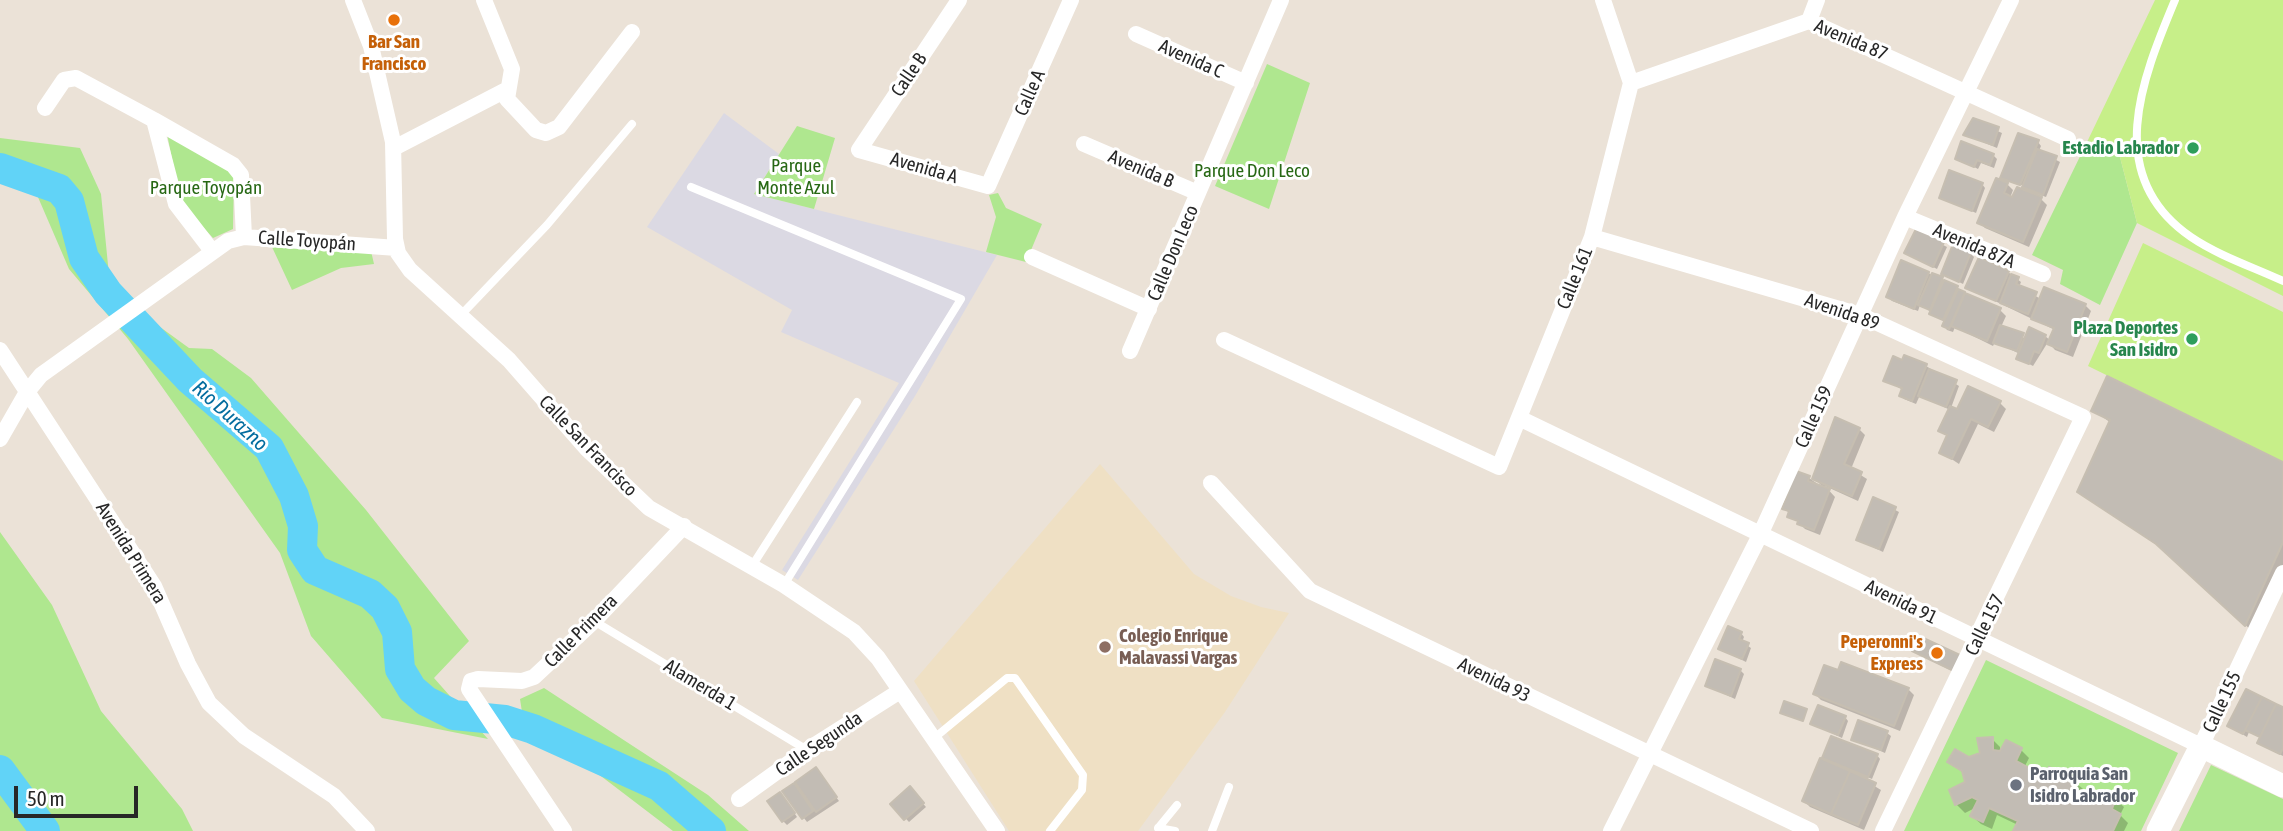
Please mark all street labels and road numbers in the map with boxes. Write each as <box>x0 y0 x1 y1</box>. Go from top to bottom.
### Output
street label: Avenida 87 <box>1811 14 1891 66</box>
street label: Avenida C <box>1155 35 1227 83</box>
street label: Calle B <box>886 49 932 101</box>
street label: Calle A <box>1010 67 1050 119</box>
street label: Avenida B <box>1105 145 1177 193</box>
street label: Avenida A <box>888 148 960 188</box>
street label: Calle Don Leco <box>1143 202 1203 304</box>
street label: Avenida 87A <box>1930 219 2018 273</box>
street label: Calle Toyopán <box>257 226 357 256</box>
street label: Calle 161 <box>1552 243 1598 313</box>
street label: Avenida 89 <box>1802 289 1882 335</box>
street label: Calle 159 <box>1790 383 1838 451</box>
street label: Calle San Francisco <box>534 391 642 501</box>
street label: Avenida Primera <box>91 498 171 608</box>
street label: Avenida 91 <box>1861 575 1941 629</box>
street label: Calle Primera <box>540 590 622 672</box>
street label: Calle 157 <box>1960 591 2010 659</box>
street label: Avenida 93 <box>1454 653 1534 707</box>
street label: Alamerda 1 <box>660 655 740 715</box>
street label: Calle 155 <box>2198 668 2246 736</box>
street label: Calle Segunda <box>771 707 867 781</box>

